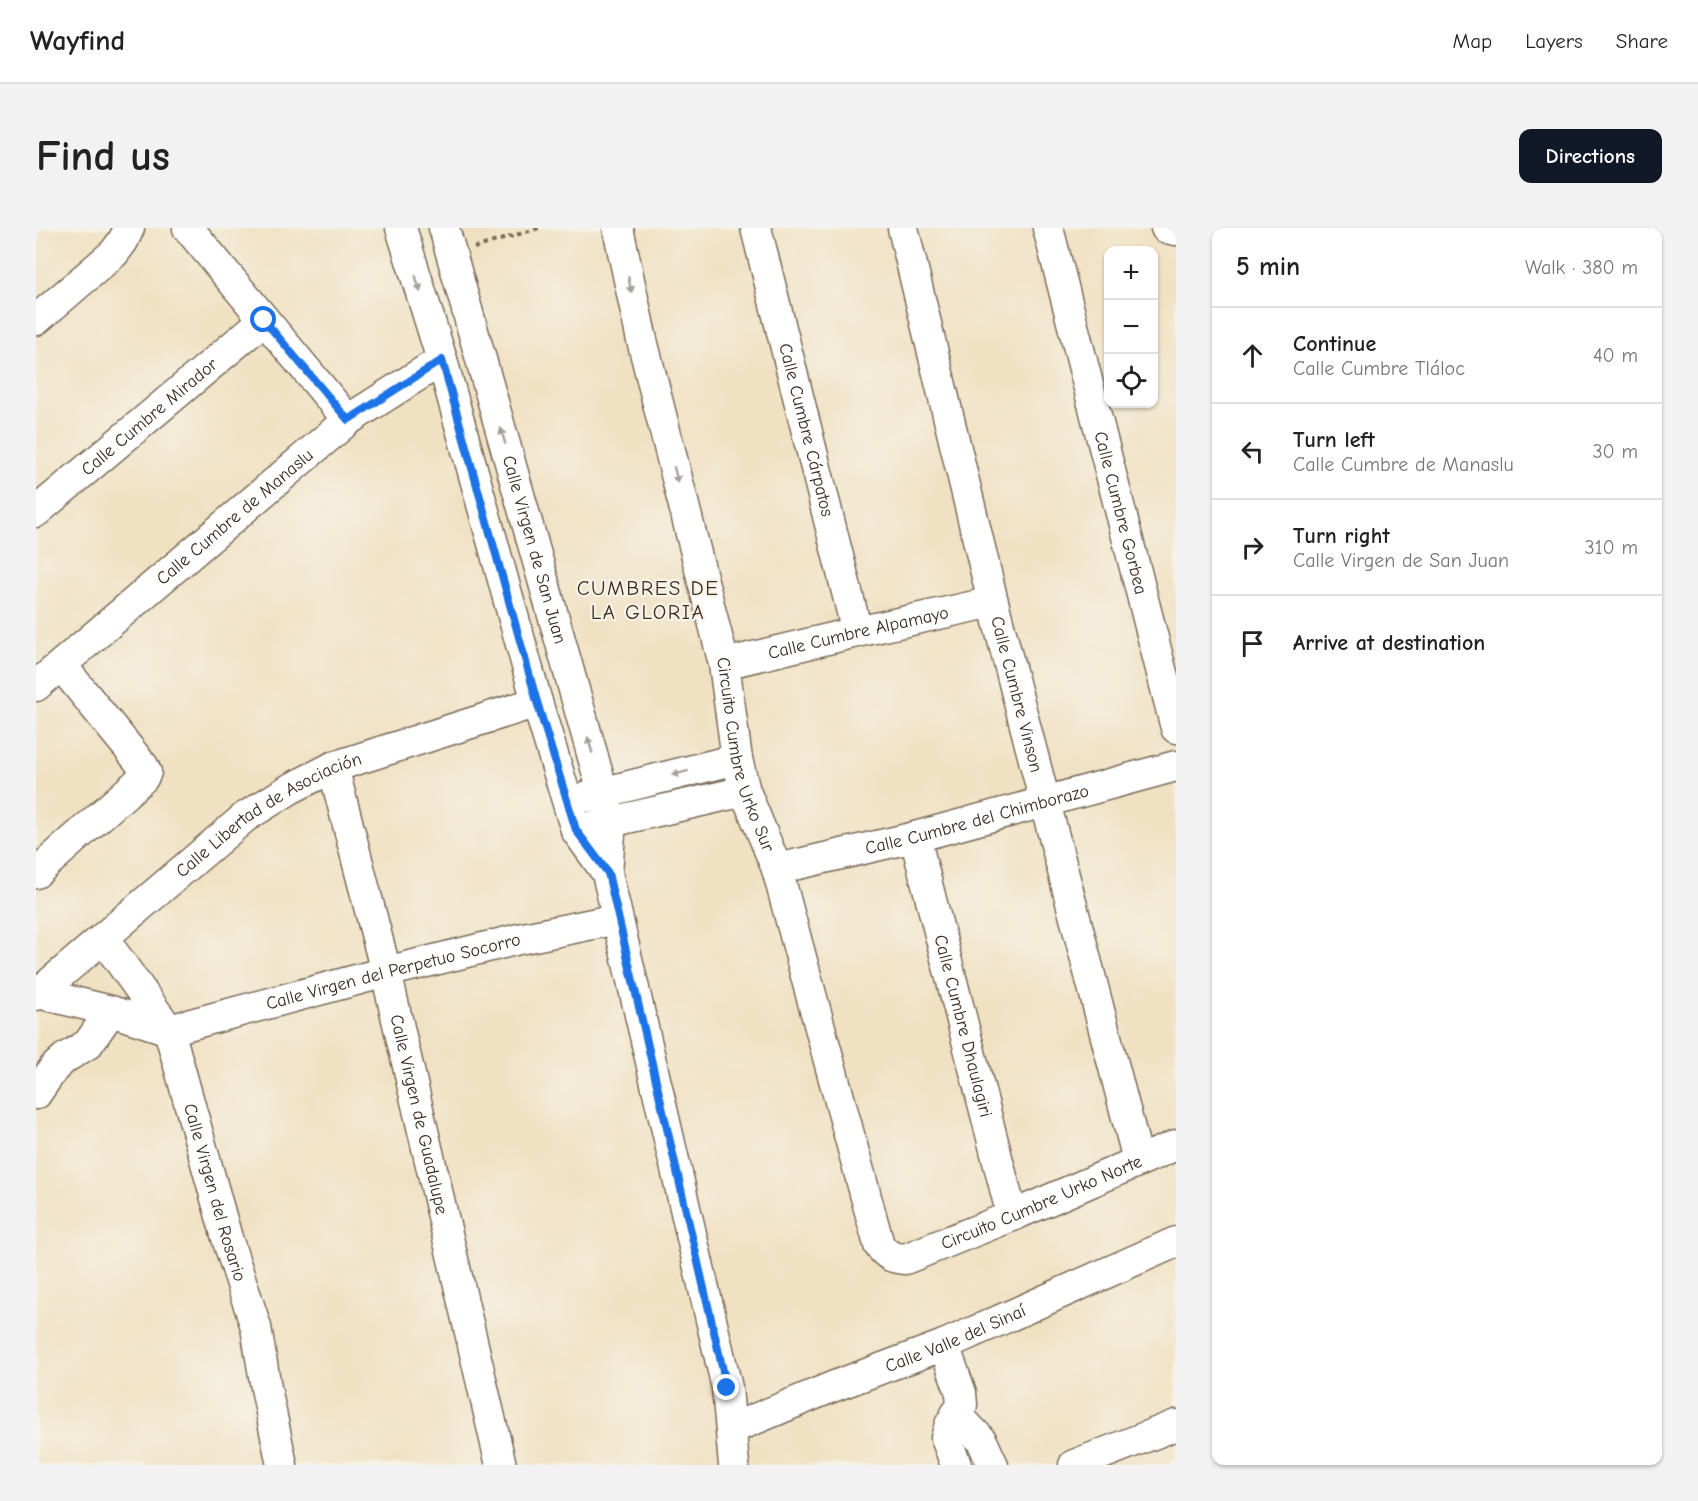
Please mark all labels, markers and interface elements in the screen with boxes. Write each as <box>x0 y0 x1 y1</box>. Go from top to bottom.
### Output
text: Wayfind <box>30 25 125 57</box>
text: Map <box>1453 29 1492 53</box>
text: Layers <box>1525 29 1583 53</box>
text: Share <box>1616 29 1668 53</box>
button: Directions <box>1519 129 1662 183</box>
text: Find us <box>36 132 170 181</box>
map controls <box>1104 246 1158 408</box>
button: + <box>1104 246 1158 300</box>
text: 5 min <box>1236 252 1300 282</box>
text: Walk · 380 m <box>1525 256 1638 279</box>
one-way arrow <box>414 275 423 293</box>
one-way arrow <box>626 276 635 295</box>
button: − <box>1104 300 1158 354</box>
route start <box>250 306 276 332</box>
text: Continue <box>1293 331 1376 357</box>
icon: ahead <box>1236 339 1269 372</box>
street label: Calle Cumbre Cárpatos <box>774 341 838 519</box>
text: 40 m <box>1593 344 1638 367</box>
street label: Calle Cumbre Mirador <box>77 353 223 480</box>
button: locate <box>1104 354 1158 408</box>
text: Calle Cumbre Tláloc <box>1293 357 1465 380</box>
one-way arrow <box>498 426 507 444</box>
text: Turn left <box>1293 427 1375 453</box>
street label: Calle Cumbre Gorbea <box>1089 429 1151 597</box>
icon: left <box>1236 435 1269 468</box>
text: 30 m <box>1592 440 1638 463</box>
street label: Calle Cumbre de Manaslu <box>152 445 317 590</box>
street label: Calle Virgen de San Juan <box>498 453 571 646</box>
text: Calle Cumbre de Manaslu <box>1293 453 1514 476</box>
one-way arrow <box>672 465 682 484</box>
text: Turn right <box>1293 523 1390 549</box>
icon: right <box>1236 531 1269 564</box>
text: 310 m <box>1585 536 1638 559</box>
text: Calle Virgen de San Juan <box>1293 549 1509 572</box>
district label: CUMBRES DE LA GLORIA <box>577 576 719 624</box>
street label: Calle Cumbre Alpamayo <box>766 602 951 664</box>
street label: Calle Cumbre Vinson <box>986 614 1047 775</box>
icon: arrive <box>1236 627 1269 660</box>
text: Arrive at destination <box>1293 630 1485 656</box>
street label: Circuito Cumbre Urko Sur <box>712 655 779 856</box>
one-way arrow <box>585 735 594 753</box>
street label: Calle Libertad de Asociación <box>172 749 364 882</box>
one-way arrow <box>671 768 689 778</box>
street label: Calle Cumbre del Chimborazo <box>863 780 1091 859</box>
street label: Calle Virgen del Perpetuo Socorro <box>264 929 523 1015</box>
street label: Calle Cumbre Dhaulagiri <box>929 933 996 1120</box>
street label: Calle Virgen de Guadalupe <box>385 1012 452 1217</box>
street label: Calle Virgen del Rosario <box>179 1101 250 1284</box>
street label: Circuito Cumbre Urko Norte <box>938 1151 1145 1254</box>
street label: Calle Valle del Sinaí <box>882 1300 1030 1377</box>
route end <box>713 1374 739 1400</box>

